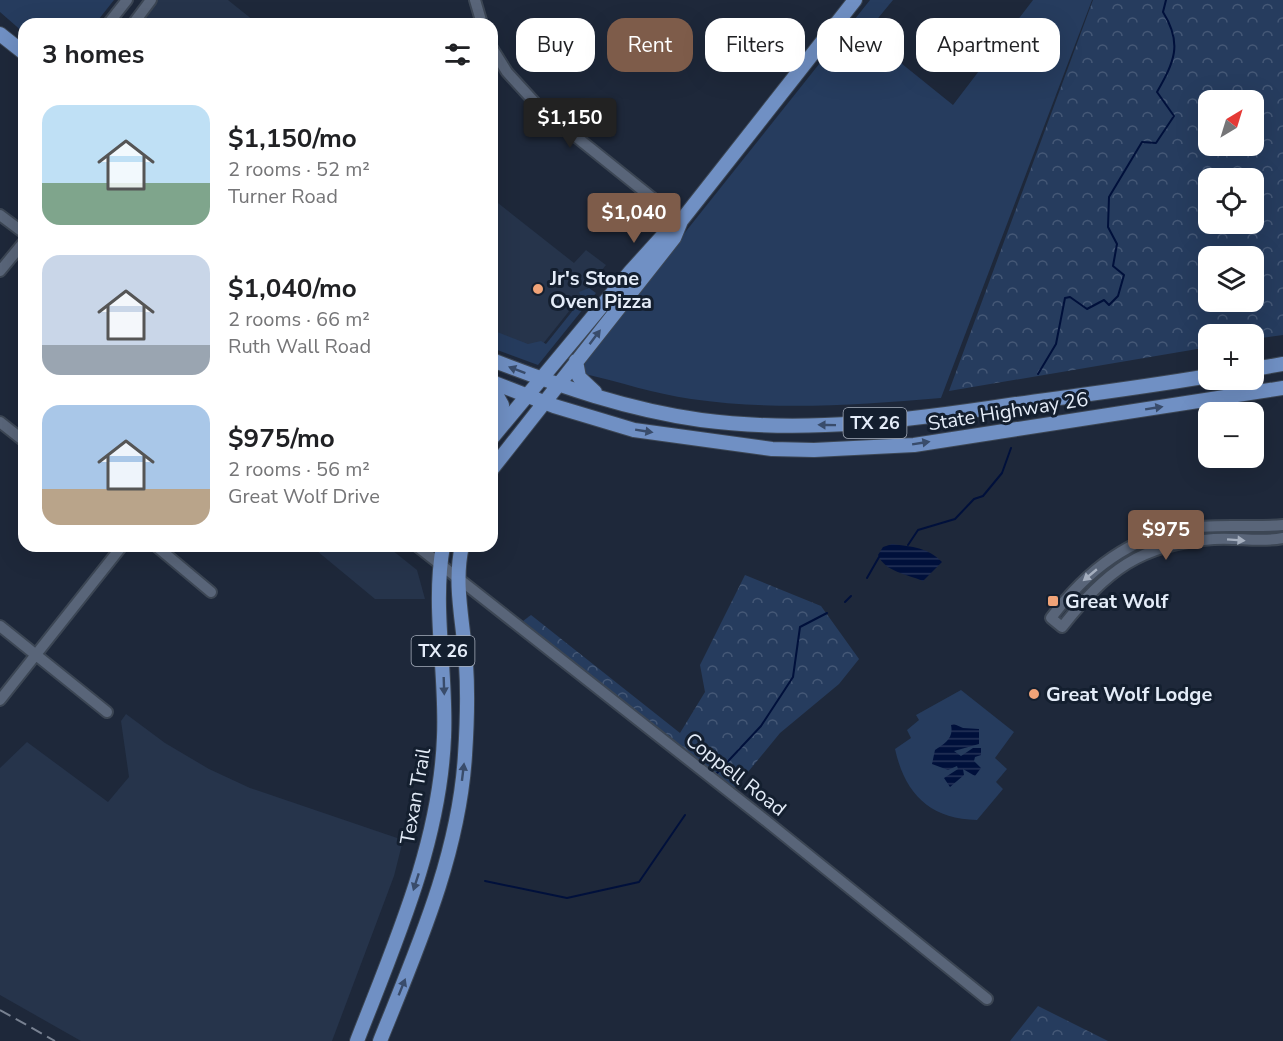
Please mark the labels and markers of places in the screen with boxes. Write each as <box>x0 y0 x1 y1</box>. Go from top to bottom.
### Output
pin: $1,150 <box>521 98 619 149</box>
pin: $1,040 <box>585 193 683 244</box>
place label: Jr's Stone Oven Pizza <box>549 265 652 315</box>
marker: Jr's Stone Oven Pizza <box>531 282 545 296</box>
pin: $975 <box>1130 510 1202 561</box>
place label: Great Wolf <box>1065 588 1169 615</box>
marker: Great Wolf <box>1046 594 1060 608</box>
place label: Great Wolf Lodge <box>1046 681 1212 708</box>
marker: Great Wolf Lodge <box>1027 687 1041 701</box>

